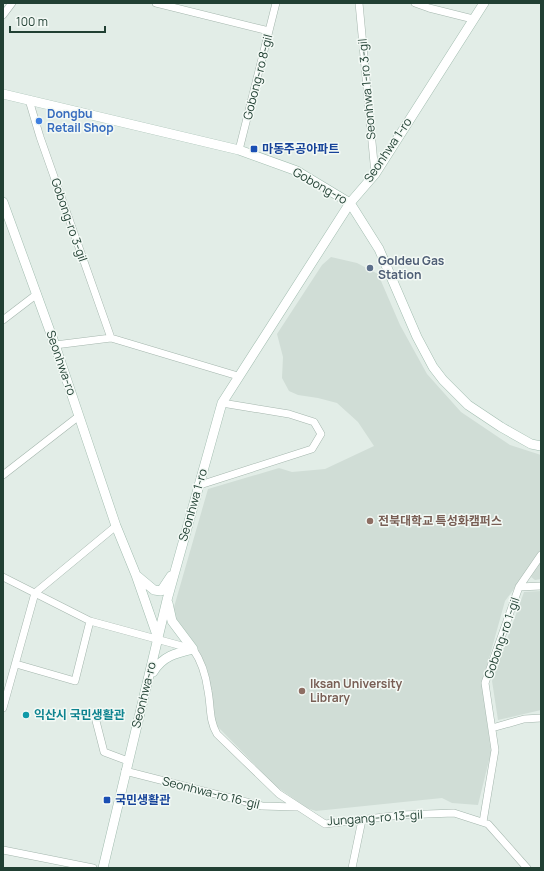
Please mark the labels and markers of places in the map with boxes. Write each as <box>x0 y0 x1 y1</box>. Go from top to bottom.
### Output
place label: Dongbu Retail Shop <box>47 105 114 136</box>
marker: Dongbu Retail Shop <box>34 116 44 126</box>
place label: 마동주공아파트 <box>262 140 339 157</box>
marker: 마동주공아파트 <box>249 144 259 154</box>
place label: Goldeu Gas Station <box>378 252 445 283</box>
marker: Goldeu Gas Station <box>365 263 375 273</box>
place label: 전북대학교 특성화캠퍼스 <box>378 512 502 529</box>
marker: 전북대학교 특성화캠퍼스 <box>365 516 375 526</box>
place label: Iksan University Library <box>310 675 403 706</box>
marker: Iksan University Library <box>297 686 307 696</box>
place label: 익산시 국민생활관 <box>34 706 125 723</box>
marker: 익산시 국민생활관 <box>21 710 31 720</box>
place label: 국민생활관 <box>115 791 170 808</box>
marker: 국민생활관 <box>102 795 112 805</box>

